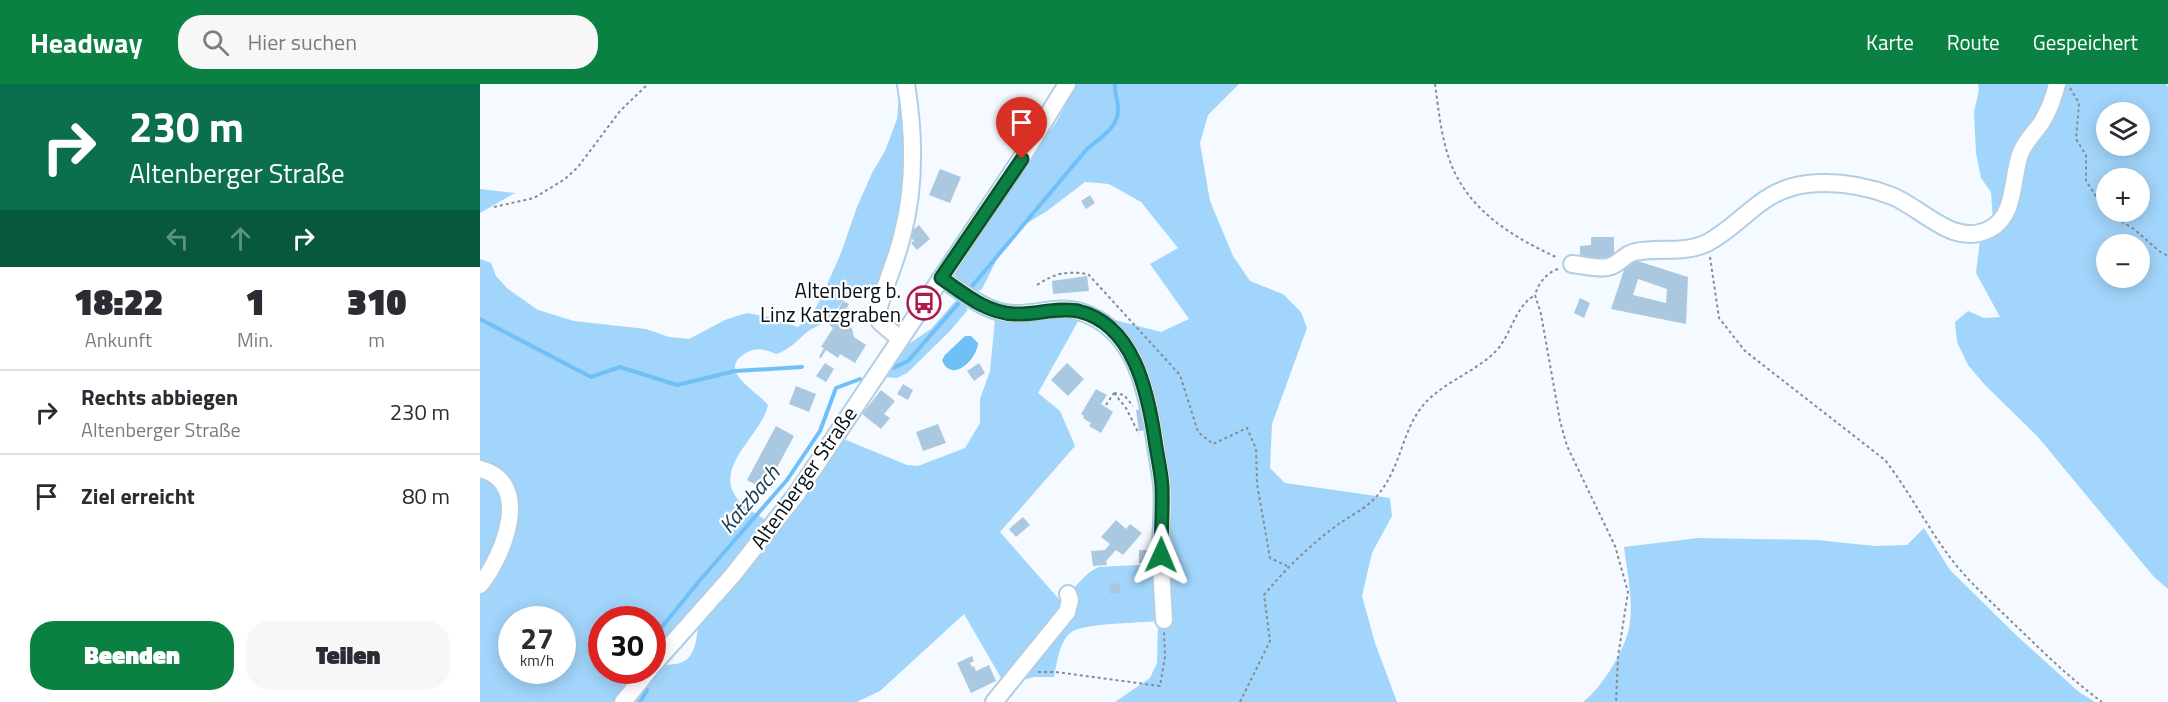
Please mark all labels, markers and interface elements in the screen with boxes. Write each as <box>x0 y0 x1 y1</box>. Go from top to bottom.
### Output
search box <box>178 15 598 69</box>
text: Headway <box>30 21 142 64</box>
text: Hier suchen <box>247 25 357 59</box>
icon: search <box>199 26 232 59</box>
text: Karte <box>1866 26 1914 58</box>
text: Route <box>1947 26 2000 58</box>
text: Gespeichert <box>2033 26 2138 58</box>
text: 230 m <box>129 94 244 158</box>
pin <box>996 97 1047 159</box>
map controls <box>2096 102 2150 288</box>
button: layers <box>2096 102 2150 156</box>
icon: arrive <box>1005 106 1038 139</box>
icon: right <box>30 108 108 186</box>
text: Altenberger Straße <box>129 152 345 193</box>
button: + <box>2096 168 2150 222</box>
icon: left <box>161 222 194 255</box>
icon: ahead <box>224 222 257 255</box>
icon: right <box>287 222 320 255</box>
button: − <box>2096 234 2150 288</box>
text: 18:22 <box>74 274 163 329</box>
text: 1 <box>245 274 265 329</box>
text: 310 <box>347 274 406 329</box>
place label: Altenberg b. Linz Katzgraben <box>760 274 901 330</box>
bus stop icon: Altenberg b. Linz Katzgraben <box>906 285 942 321</box>
text: Ankunft <box>85 324 152 355</box>
text: Min. <box>237 324 273 355</box>
text: m <box>368 324 385 355</box>
text: Rechts abbiegen <box>81 380 238 414</box>
text: 230 m <box>390 395 450 429</box>
icon: right <box>30 396 63 429</box>
street label: Altenberger Straße <box>742 400 864 555</box>
text: Altenberger Straße <box>81 414 241 445</box>
water label: Katzbach <box>710 457 788 541</box>
text: Ziel erreicht <box>81 479 195 513</box>
text: 80 m <box>402 479 450 513</box>
icon: arrive <box>30 480 63 513</box>
position arrow <box>1129 523 1193 587</box>
speed limit sign: 30 <box>588 606 666 684</box>
text: 27 <box>520 615 554 661</box>
button: Beenden <box>30 621 234 690</box>
button: Teilen <box>246 621 450 690</box>
text: km/h <box>520 649 554 672</box>

